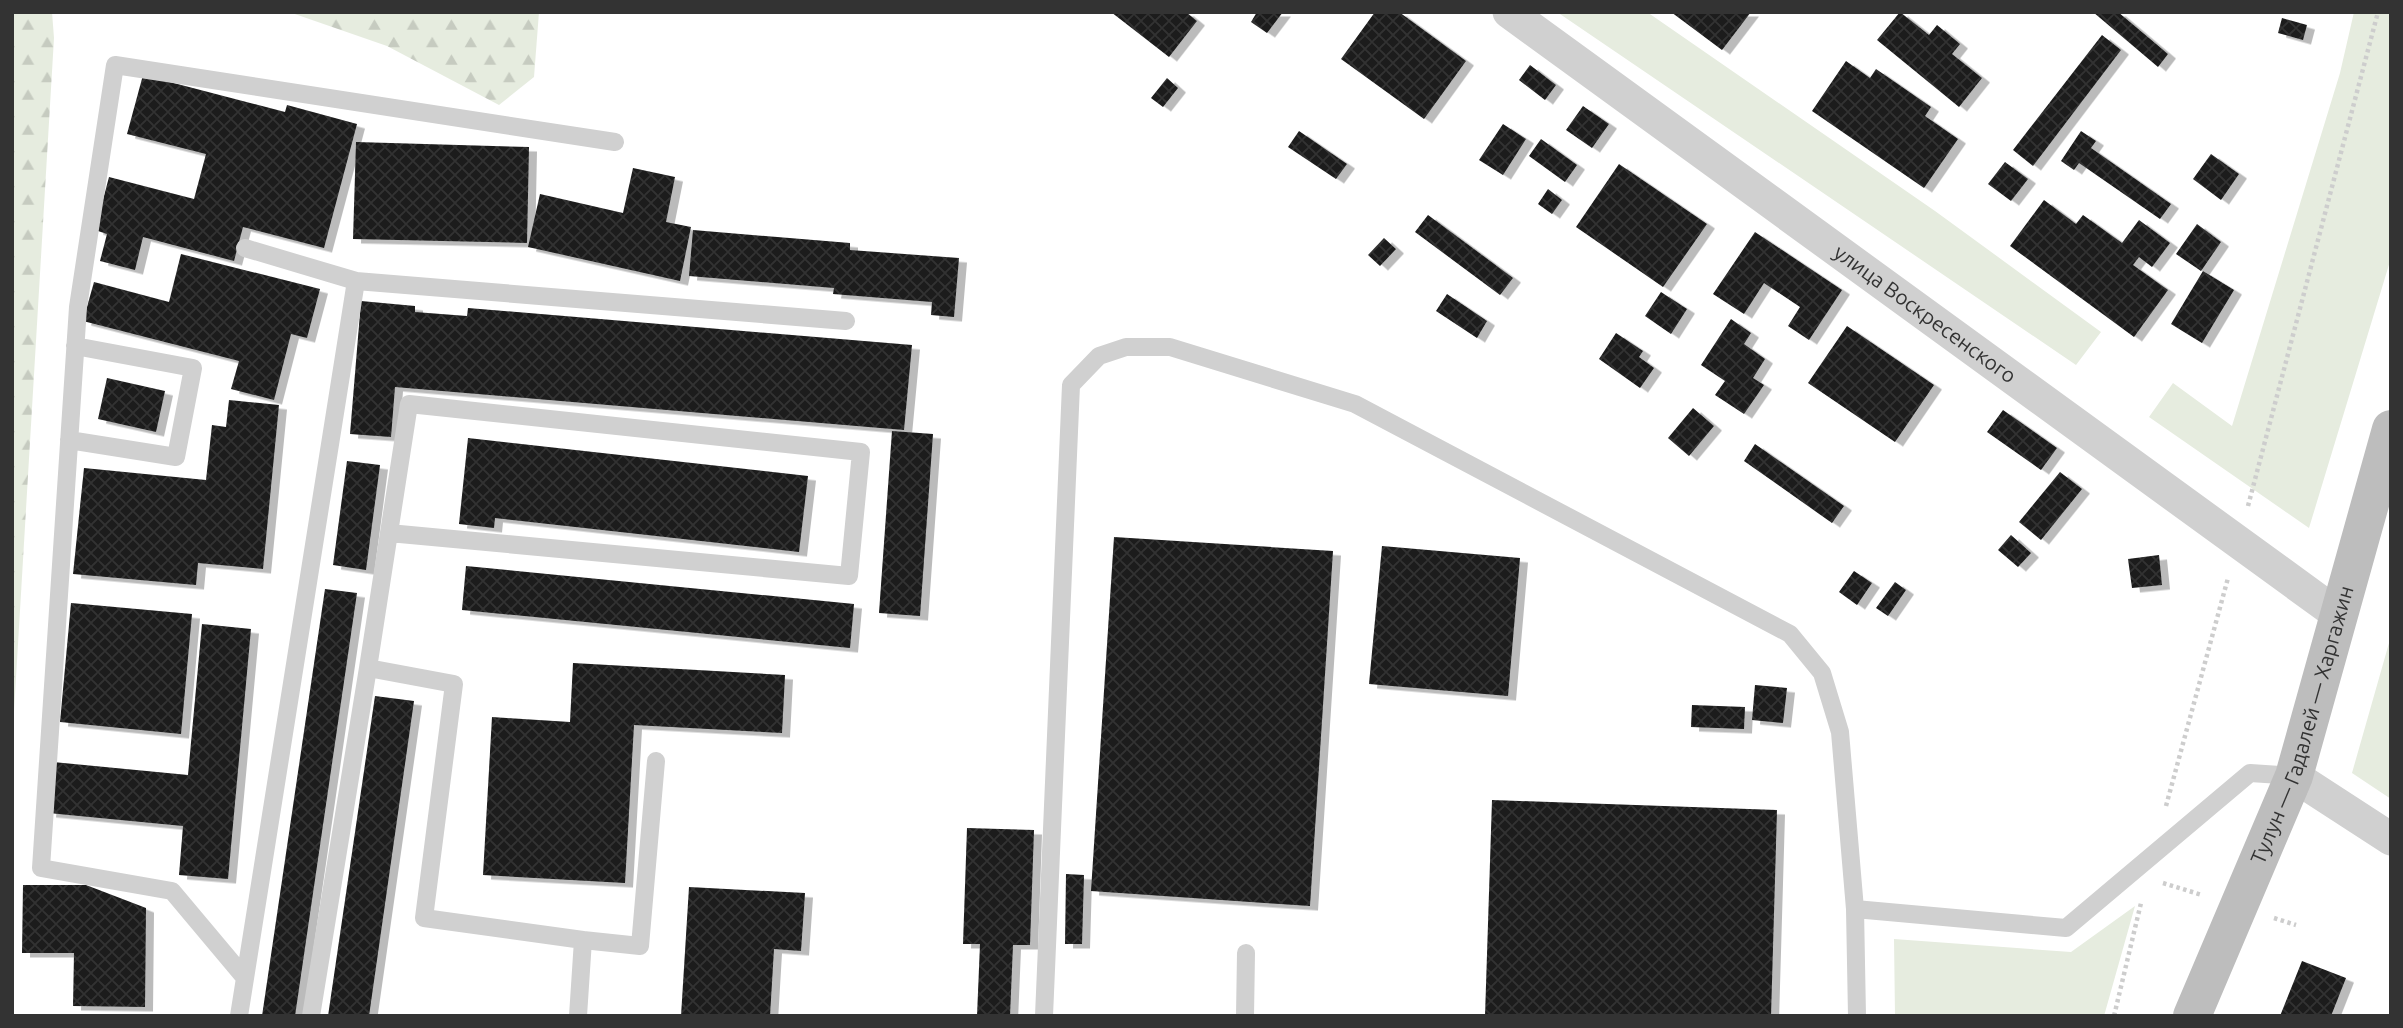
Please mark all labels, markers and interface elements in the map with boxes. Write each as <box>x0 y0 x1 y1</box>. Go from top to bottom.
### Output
street label: улица Воскресенского <box>1830 239 2021 388</box>
street label: Тулун — Гадалей — Харгажин <box>2245 583 2358 867</box>

